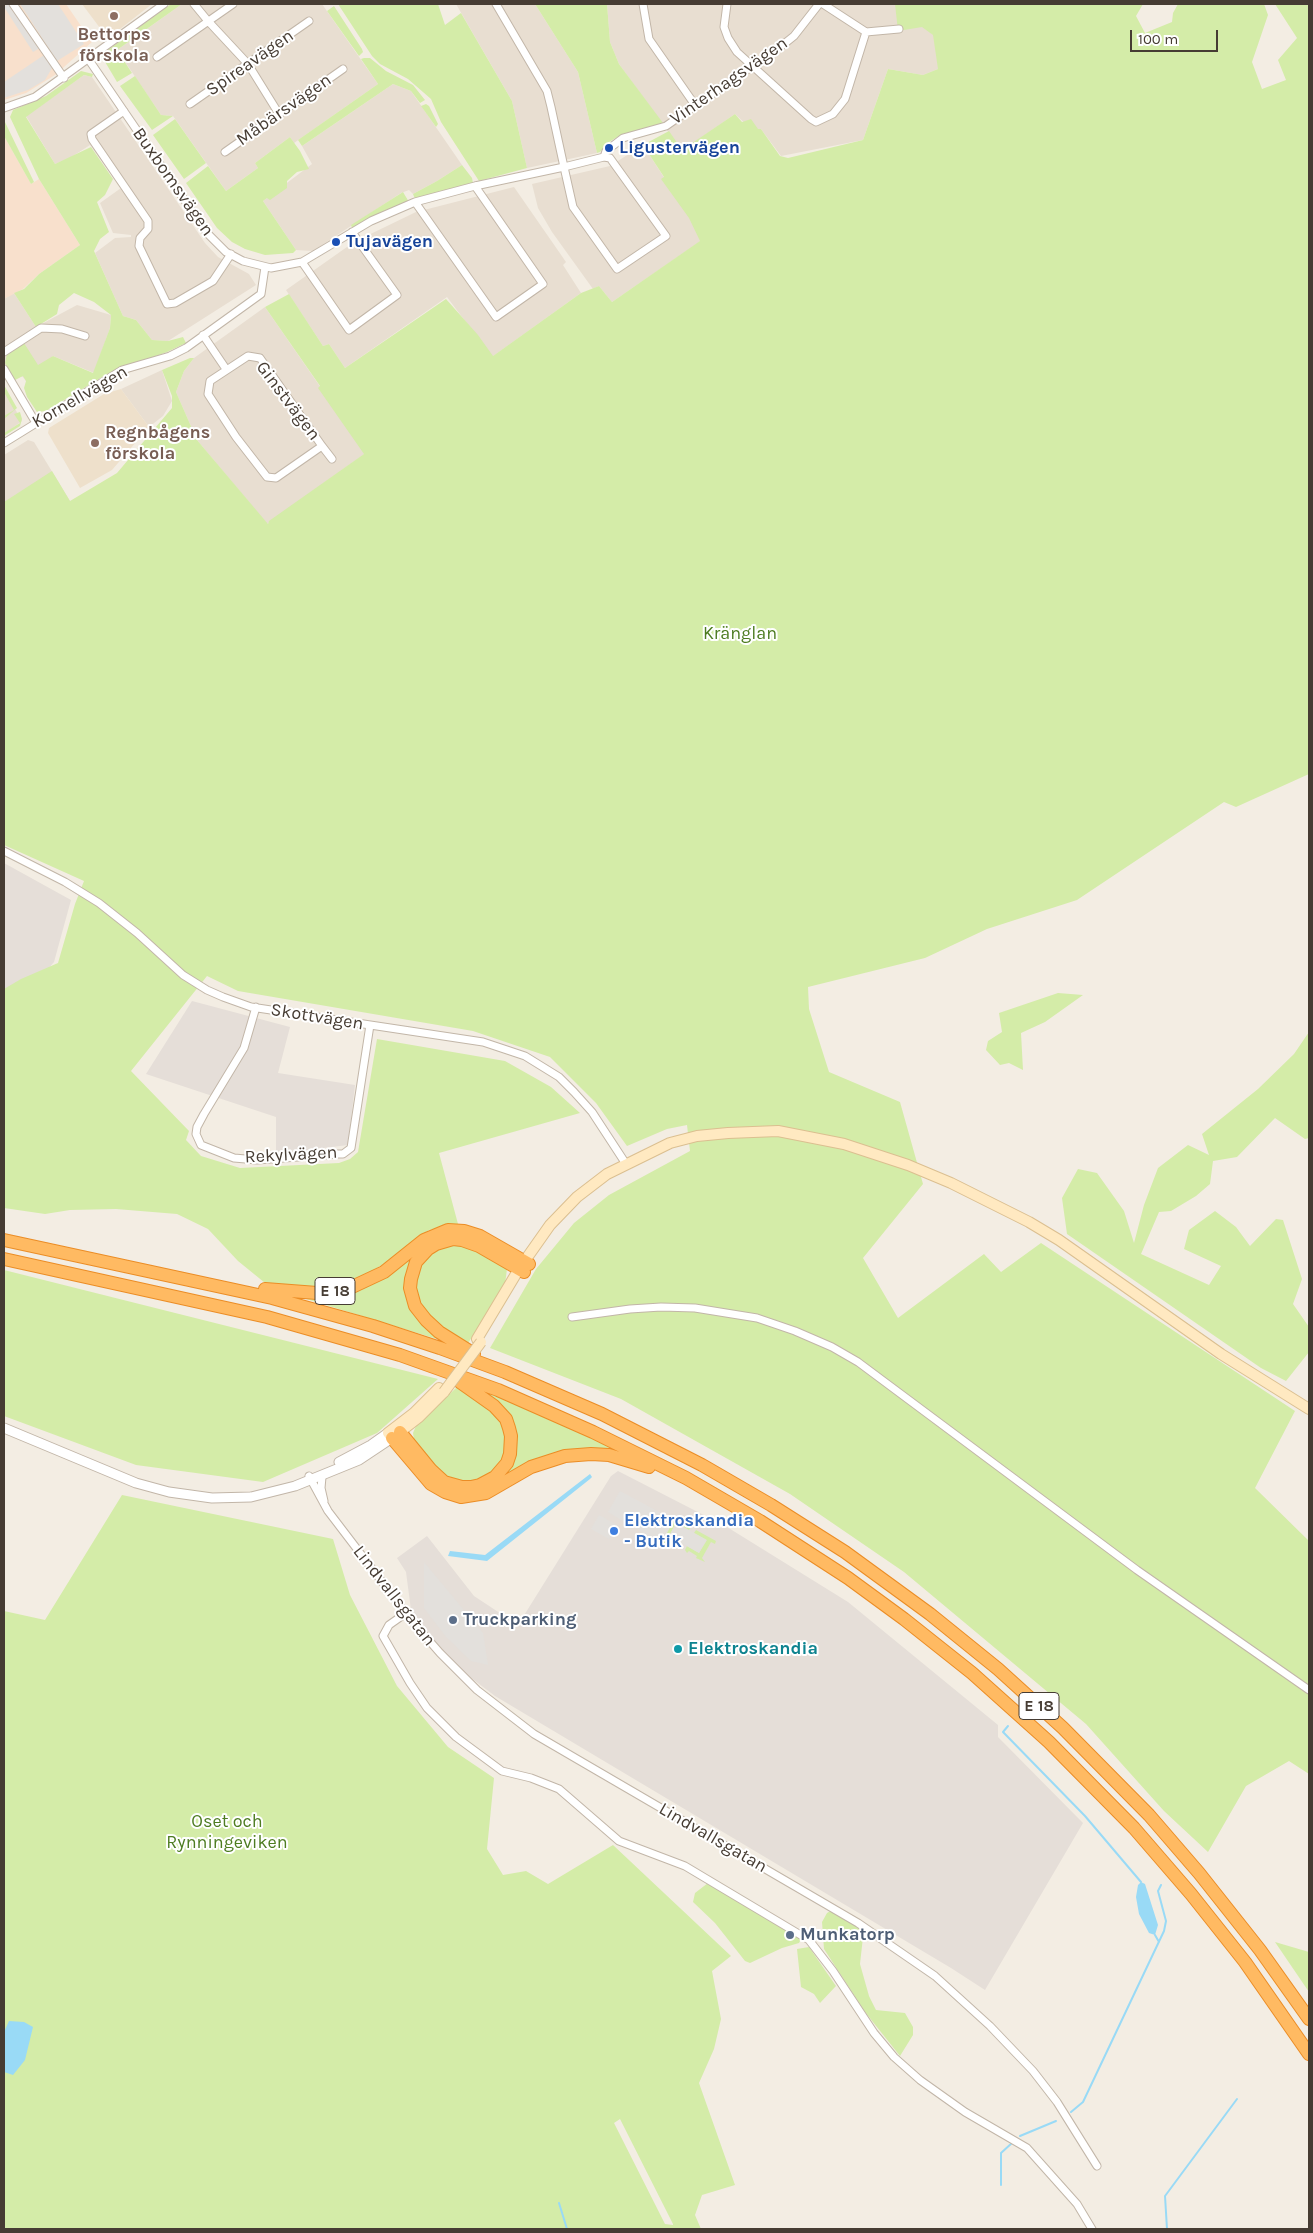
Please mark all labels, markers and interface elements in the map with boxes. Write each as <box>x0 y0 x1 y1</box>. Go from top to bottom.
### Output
marker: Bettorps förskola <box>108 10 120 22</box>
scale bar <box>1133 20 1220 52</box>
place label: Bettorps förskola <box>77 24 151 66</box>
street label: Spireavägen <box>202 25 298 101</box>
text: 100 m <box>1138 30 1178 48</box>
street label: Vinterhagsvägen <box>666 32 792 130</box>
street label: Måbärsvägen <box>232 69 336 151</box>
street label: Buxbomsvägen <box>128 124 218 240</box>
place label: Ligustervägen <box>619 137 740 159</box>
marker: Ligustervägen <box>603 142 615 154</box>
place label: Tujavägen <box>346 231 433 253</box>
marker: Tujavägen <box>330 236 342 248</box>
street label: Ginstvägen <box>251 357 325 445</box>
street label: Kornellvägen <box>28 361 132 433</box>
place label: Regnbågens förskola <box>105 422 210 464</box>
marker: Regnbågens förskola <box>89 437 101 449</box>
park label: Kränglan <box>703 623 777 645</box>
street label: Skottvägen <box>269 999 365 1035</box>
street label: Rekylvägen <box>244 1142 338 1168</box>
road number: E 18 <box>315 1278 355 1304</box>
place label: Elektroskandia - Butik <box>624 1510 754 1552</box>
marker: Elektroskandia - Butik <box>608 1525 620 1537</box>
street label: Lindvallsgatan <box>348 1542 440 1650</box>
place label: Truckparking <box>463 1609 576 1631</box>
marker: Truckparking <box>447 1614 459 1626</box>
place label: Elektroskandia <box>688 1638 818 1660</box>
marker: Elektroskandia <box>672 1643 684 1655</box>
road number: E 18 <box>1019 1692 1059 1720</box>
street label: Lindvallsgatan <box>655 1798 771 1878</box>
park label: Oset och Rynningeviken <box>166 1811 288 1854</box>
place label: Munkatorp <box>800 1924 895 1946</box>
marker: Munkatorp <box>784 1929 796 1941</box>

